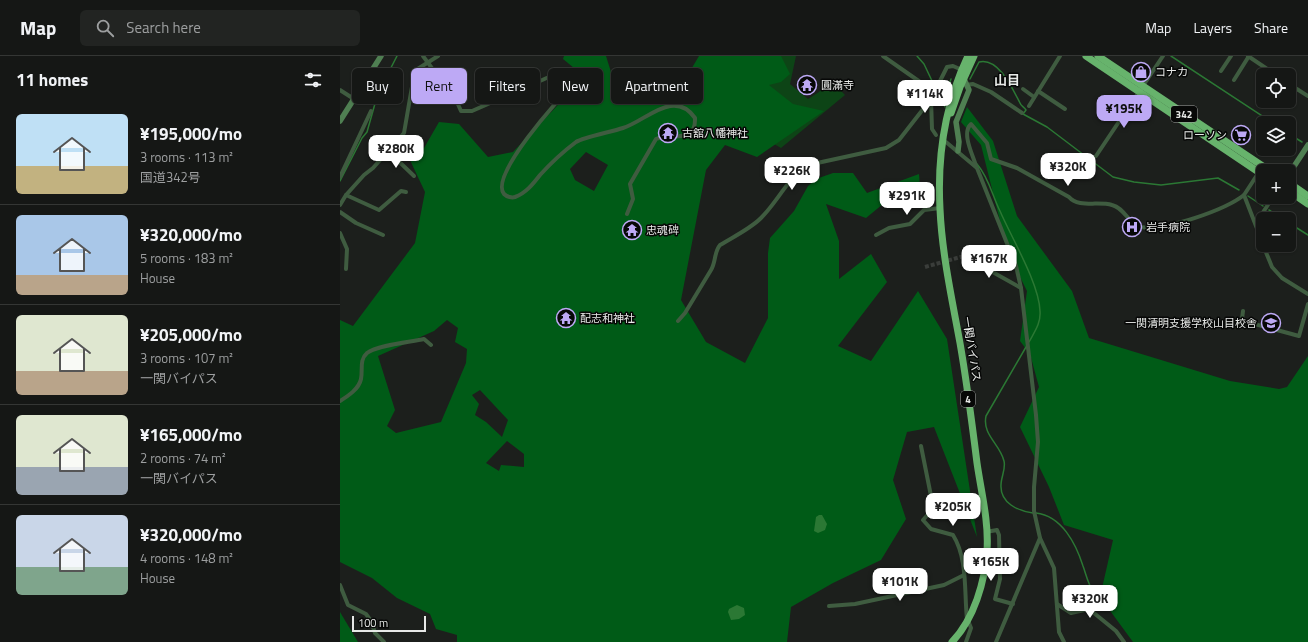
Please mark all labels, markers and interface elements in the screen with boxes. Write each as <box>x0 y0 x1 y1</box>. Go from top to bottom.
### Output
search box <box>80 10 360 46</box>
text: Map <box>20 13 56 42</box>
text: Search here <box>126 16 201 39</box>
icon: search <box>94 17 116 39</box>
text: Map <box>1145 17 1171 38</box>
text: Layers <box>1193 17 1232 38</box>
text: Share <box>1254 17 1288 38</box>
shop icon: コナカ <box>1130 61 1152 83</box>
place label: コナカ <box>1155 64 1188 80</box>
text: 11 homes <box>16 67 88 93</box>
chip: Buy <box>352 68 403 104</box>
chip: Rent <box>411 68 467 104</box>
chip: Filters <box>475 68 540 104</box>
chip: New <box>548 68 603 104</box>
chip: Apartment <box>611 68 703 104</box>
map controls <box>1256 68 1296 252</box>
button: locate <box>1256 68 1296 108</box>
icon: filters <box>302 69 324 91</box>
district label: 山目 <box>994 70 1020 90</box>
temple icon: 圓滿寺 <box>796 74 818 96</box>
place label: 圓滿寺 <box>821 77 854 93</box>
pin: ¥114K <box>897 80 953 114</box>
text: ¥114K <box>907 83 943 103</box>
pin: ¥195K <box>1096 95 1152 129</box>
text: ¥195K <box>1106 98 1142 118</box>
road number: 342 <box>1171 106 1197 122</box>
button: layers <box>1256 116 1296 156</box>
text: ¥195,000/mo <box>140 121 242 147</box>
temple icon: 古舘八幡神社 <box>657 122 679 144</box>
supermarket icon: ローソン <box>1230 124 1252 146</box>
place label: 古舘八幡神社 <box>682 125 748 141</box>
place label: ローソン <box>1183 127 1227 143</box>
icon: home <box>48 130 96 178</box>
pin: ¥280K <box>368 135 424 169</box>
text: ¥280K <box>378 138 414 158</box>
text: 3 rooms · 113 m² <box>140 147 233 167</box>
pin: ¥320K <box>1040 153 1096 187</box>
text: ¥320K <box>1050 156 1086 176</box>
pin: ¥226K <box>764 157 820 191</box>
text: ¥226K <box>774 160 810 180</box>
button: + <box>1256 164 1296 204</box>
text: 国道342号 <box>140 167 201 187</box>
pin: ¥291K <box>879 182 935 216</box>
text: ¥291K <box>889 185 925 205</box>
button: − <box>1256 212 1296 252</box>
hospital icon: 岩手病院 <box>1121 216 1143 238</box>
temple icon: 忠魂碑 <box>621 219 643 241</box>
place label: 岩手病院 <box>1146 219 1190 235</box>
text: ¥320,000/mo <box>140 222 242 248</box>
place label: 忠魂碑 <box>646 222 679 238</box>
icon: home <box>48 231 96 279</box>
pin: ¥167K <box>961 245 1017 279</box>
text: 5 rooms · 183 m² <box>140 248 233 268</box>
text: ¥167K <box>971 248 1007 268</box>
text: House <box>140 268 175 288</box>
temple icon: 配志和神社 <box>555 307 577 329</box>
place label: 配志和神社 <box>580 310 635 326</box>
school or university icon: 一関清明支援学校山目校舎 <box>1260 312 1282 334</box>
street label: 一関バイパス <box>959 315 985 383</box>
place label: 一関清明支援学校山目校舎 <box>1125 315 1257 331</box>
text: ¥205,000/mo <box>140 322 242 348</box>
icon: home <box>48 331 96 379</box>
text: 3 rooms · 107 m² <box>140 348 233 368</box>
text: 一関バイパス <box>140 368 218 388</box>
road number: 4 <box>961 391 975 407</box>
text: ¥165,000/mo <box>140 422 242 448</box>
icon: home <box>48 431 96 479</box>
text: 2 rooms · 74 m² <box>140 448 226 468</box>
text: 一関バイパス <box>140 468 218 488</box>
pin: ¥205K <box>925 493 981 527</box>
text: ¥205K <box>935 496 971 516</box>
text: ¥320,000/mo <box>140 522 242 548</box>
icon: home <box>48 531 96 579</box>
text: 4 rooms · 148 m² <box>140 548 233 568</box>
pin: ¥165K <box>963 548 1019 582</box>
text: ¥165K <box>973 551 1009 571</box>
text: House <box>140 568 175 588</box>
pin: ¥101K <box>872 568 928 602</box>
text: ¥101K <box>882 571 918 591</box>
pin: ¥320K <box>1062 585 1118 619</box>
text: ¥320K <box>1072 588 1108 608</box>
scale bar <box>352 614 426 633</box>
text: 100 m <box>358 615 388 631</box>

